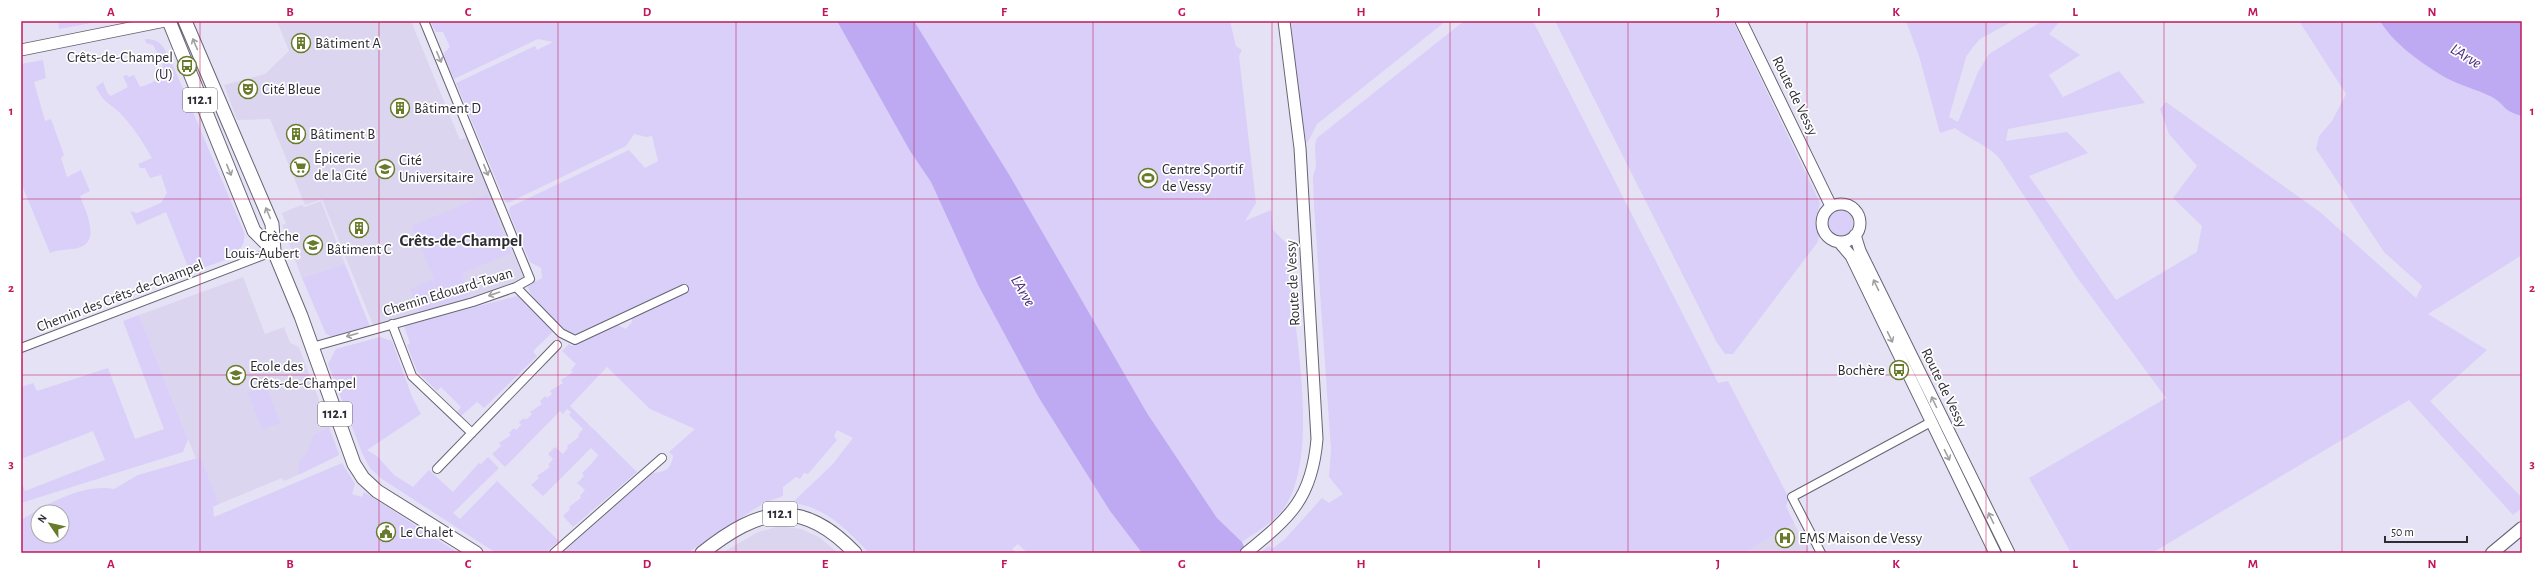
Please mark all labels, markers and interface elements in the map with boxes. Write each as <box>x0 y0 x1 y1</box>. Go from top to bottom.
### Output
text: A <box>107 6 115 19</box>
text: B <box>286 6 294 19</box>
text: C <box>465 6 472 19</box>
text: D <box>643 6 652 19</box>
text: E <box>822 6 829 19</box>
text: F <box>1001 6 1008 19</box>
text: G <box>1178 6 1186 19</box>
text: H <box>1356 6 1366 19</box>
text: I <box>1537 6 1541 19</box>
text: J <box>1716 6 1720 19</box>
text: K <box>1892 6 1900 19</box>
text: L <box>2072 6 2078 19</box>
text: M <box>2248 6 2258 19</box>
text: N <box>2427 6 2437 19</box>
building icon: Bâtiment A <box>290 32 312 54</box>
place label: Bâtiment A <box>315 36 381 51</box>
one-way arrow <box>191 38 199 50</box>
water label: L'Arve <box>2448 41 2484 71</box>
place label: Crêts-de-Champel (U) <box>67 50 173 82</box>
one-way arrow <box>436 50 443 62</box>
street label: Route de Vessy <box>1769 54 1821 139</box>
bus stop icon: Crêts-de-Champel (U) <box>176 55 198 77</box>
theatre icon: Cité Bleue <box>237 78 259 100</box>
place label: Cité Bleue <box>262 82 321 97</box>
road number: 112.1 <box>183 88 217 112</box>
building icon: Bâtiment D <box>389 97 411 119</box>
place label: Bâtiment D <box>414 101 481 116</box>
text: 1 <box>9 105 13 118</box>
text: 1 <box>2530 105 2534 118</box>
building icon: Bâtiment B <box>285 123 307 145</box>
place label: Bâtiment B <box>310 127 375 142</box>
place label: Épicerie de la Cité <box>314 149 367 183</box>
place label: Cité Universitaire <box>399 153 474 185</box>
supermarket icon: Épicerie de la Cité <box>289 156 311 178</box>
school or university icon: Cité Universitaire <box>374 158 396 180</box>
place label: Centre Sportif de Vessy <box>1162 162 1244 194</box>
one-way arrow <box>226 163 233 175</box>
one-way arrow <box>483 164 491 176</box>
sports icon: Centre Sportif de Vessy <box>1137 167 1159 189</box>
one-way arrow <box>263 208 271 220</box>
building icon: Bâtiment C <box>348 217 370 239</box>
place label: Crèche Louis-Aubert <box>225 229 299 261</box>
district label: Crêts-de-Champel <box>400 232 522 249</box>
school or university icon: Crèche Louis-Aubert <box>302 234 324 256</box>
street label: Route de Vessy <box>1283 239 1303 326</box>
place label: Bâtiment C <box>326 242 392 257</box>
street label: Chemin des Crêts-de-Champel <box>35 257 205 335</box>
street label: Chemin Edouard-Tavan <box>381 265 515 319</box>
water label: L'Arve <box>1008 273 1038 309</box>
one-way arrow <box>1872 279 1880 291</box>
text: 2 <box>8 282 14 295</box>
text: 2 <box>2529 282 2535 295</box>
one-way arrow <box>488 291 500 299</box>
one-way arrow <box>1887 331 1895 343</box>
one-way arrow <box>345 332 358 340</box>
street label: Route de Vessy <box>1918 346 1970 431</box>
place label: Ecole des Crêts-de-Champel <box>250 359 356 391</box>
bus stop icon: Bochère <box>1888 359 1910 381</box>
place label: Bochère <box>1837 363 1885 378</box>
school or university icon: Ecole des Crêts-de-Champel <box>225 364 247 386</box>
one-way arrow <box>1929 396 1937 408</box>
road number: 112.1 <box>318 402 352 426</box>
one-way arrow <box>1944 448 1951 460</box>
text: 3 <box>8 458 14 471</box>
text: 3 <box>2529 458 2535 471</box>
road number: 112.1 <box>763 502 797 526</box>
north arrow <box>30 504 70 544</box>
text: N <box>35 512 49 525</box>
one-way arrow <box>1987 512 1994 524</box>
scale bar <box>2385 518 2467 544</box>
public building icon: Le Chalet <box>375 521 397 543</box>
place label: Le Chalet <box>400 525 454 540</box>
text: 50 m <box>2391 526 2414 538</box>
hospital icon: EMS Maison de Vessy <box>1774 527 1796 549</box>
place label: EMS Maison de Vessy <box>1799 531 1923 546</box>
text: A <box>107 558 115 571</box>
text: B <box>286 558 294 571</box>
text: C <box>465 558 472 571</box>
text: D <box>643 558 652 571</box>
text: E <box>822 558 829 571</box>
text: F <box>1001 558 1008 571</box>
text: G <box>1178 558 1186 571</box>
text: H <box>1356 558 1366 571</box>
text: I <box>1537 558 1541 571</box>
text: J <box>1716 558 1720 571</box>
text: K <box>1892 558 1900 571</box>
text: L <box>2072 558 2078 571</box>
text: M <box>2248 558 2258 571</box>
text: N <box>2427 558 2437 571</box>

